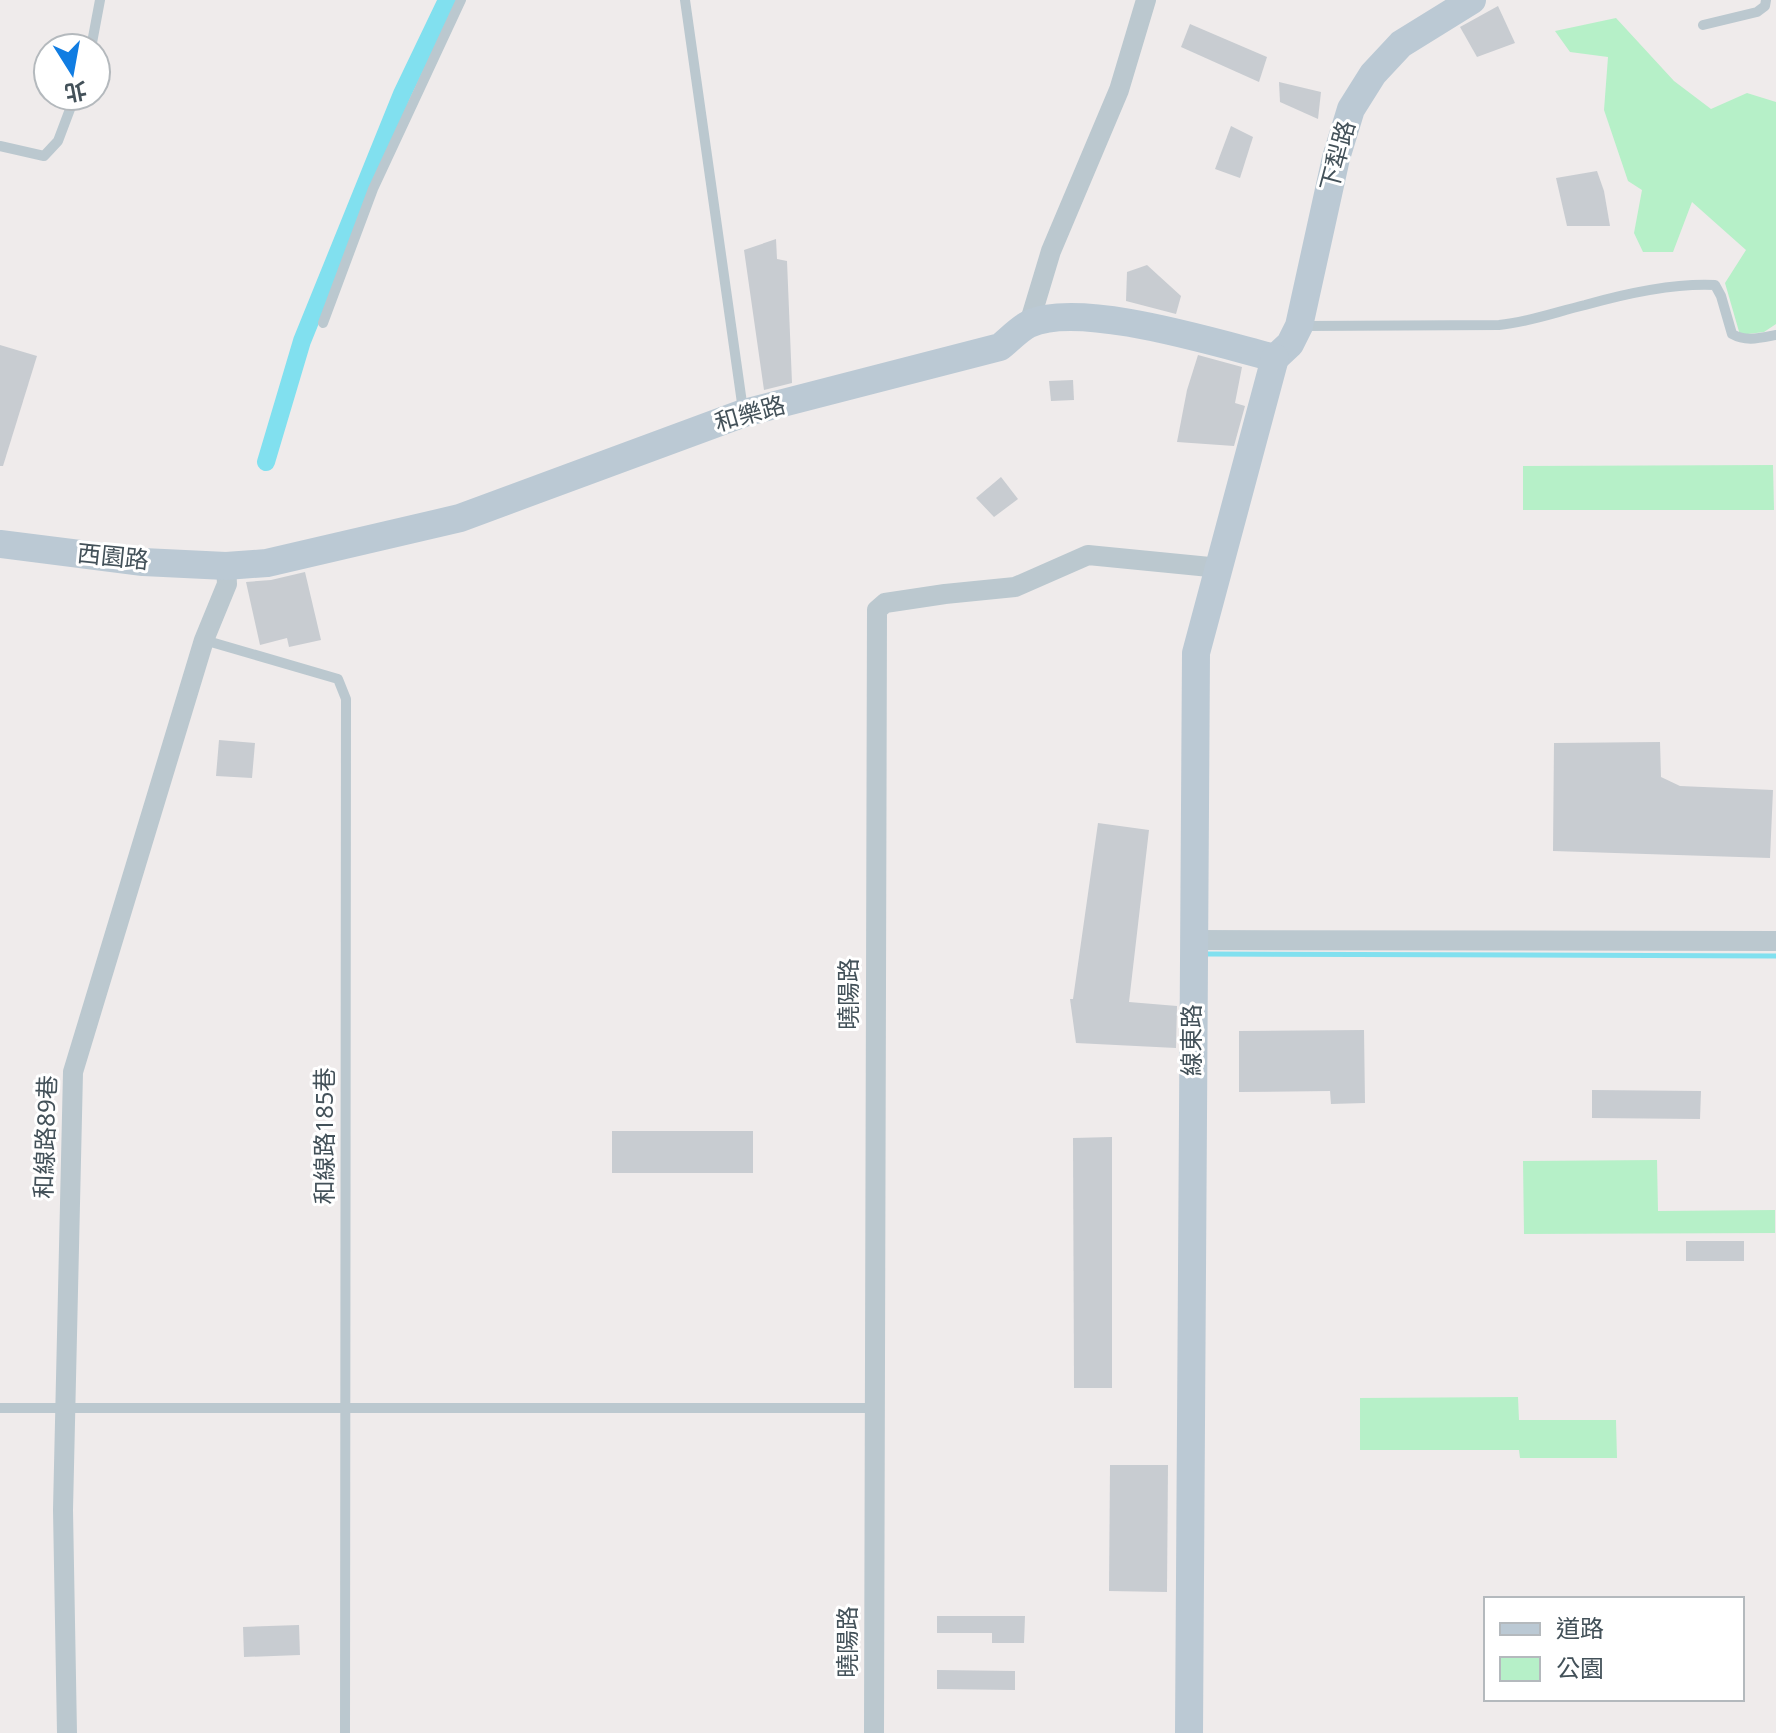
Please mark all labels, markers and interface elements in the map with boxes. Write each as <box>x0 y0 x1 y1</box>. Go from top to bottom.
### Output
north arrow <box>32 32 112 112</box>
text: 北 <box>62 76 90 109</box>
street label: 下犁路 <box>1311 117 1362 195</box>
street label: 和樂路 <box>710 387 789 438</box>
street label: 西園路 <box>76 535 151 576</box>
street label: 曉陽路 <box>831 958 864 1030</box>
street label: 線東路 <box>1174 1004 1207 1076</box>
street label: 和線路185巷 <box>307 1067 340 1205</box>
street label: 和線路89巷 <box>26 1075 63 1199</box>
legend <box>1484 1597 1744 1701</box>
street label: 曉陽路 <box>830 1606 863 1678</box>
text: 道路 <box>1556 1611 1604 1644</box>
text: 公園 <box>1556 1651 1604 1684</box>

